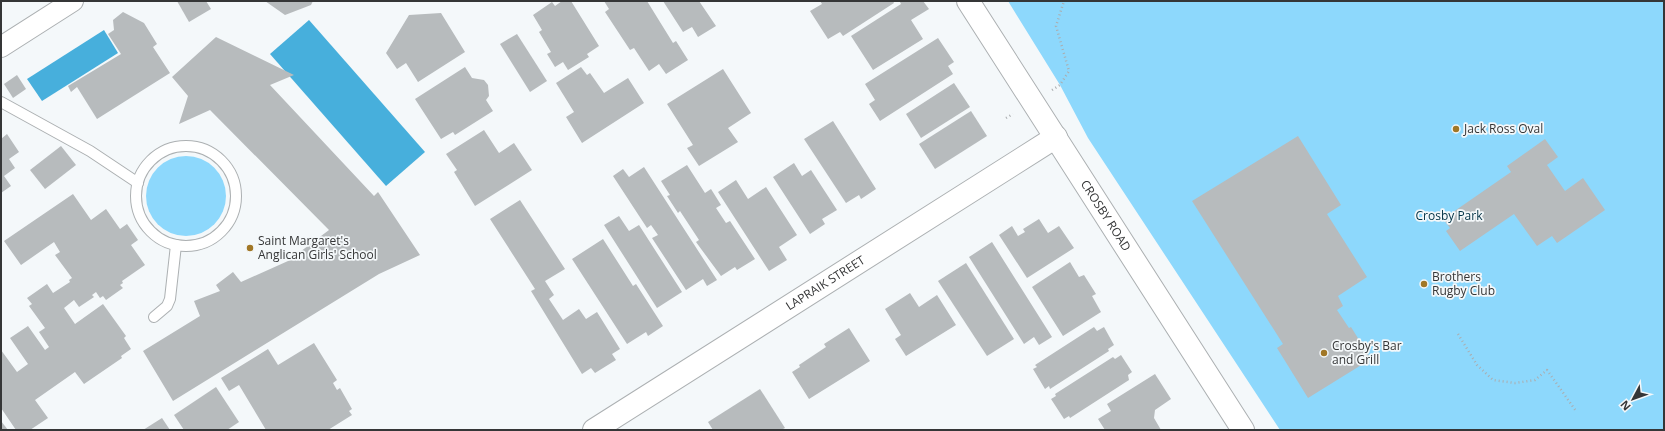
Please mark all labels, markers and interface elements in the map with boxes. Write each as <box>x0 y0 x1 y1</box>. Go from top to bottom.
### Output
place label: Jack Ross Oval <box>1463 120 1543 137</box>
marker: Jack Ross Oval <box>1451 124 1461 134</box>
street label: CROSBY ROAD <box>1077 176 1135 254</box>
park label: Crosby Park <box>1416 207 1483 224</box>
place label: Saint Margaret's Anglican Girls' School <box>258 232 377 263</box>
marker: Saint Margaret's Anglican Girls' School <box>245 243 255 253</box>
street label: LAPRAIK STREET <box>782 251 868 314</box>
place label: Brothers Rugby Club <box>1432 268 1495 299</box>
marker: Brothers Rugby Club <box>1419 279 1429 289</box>
place label: Crosby's Bar and Grill <box>1332 337 1402 368</box>
marker: Crosby's Bar and Grill <box>1319 348 1329 358</box>
north arrow <box>1613 379 1653 419</box>
text: N <box>1616 398 1634 414</box>

